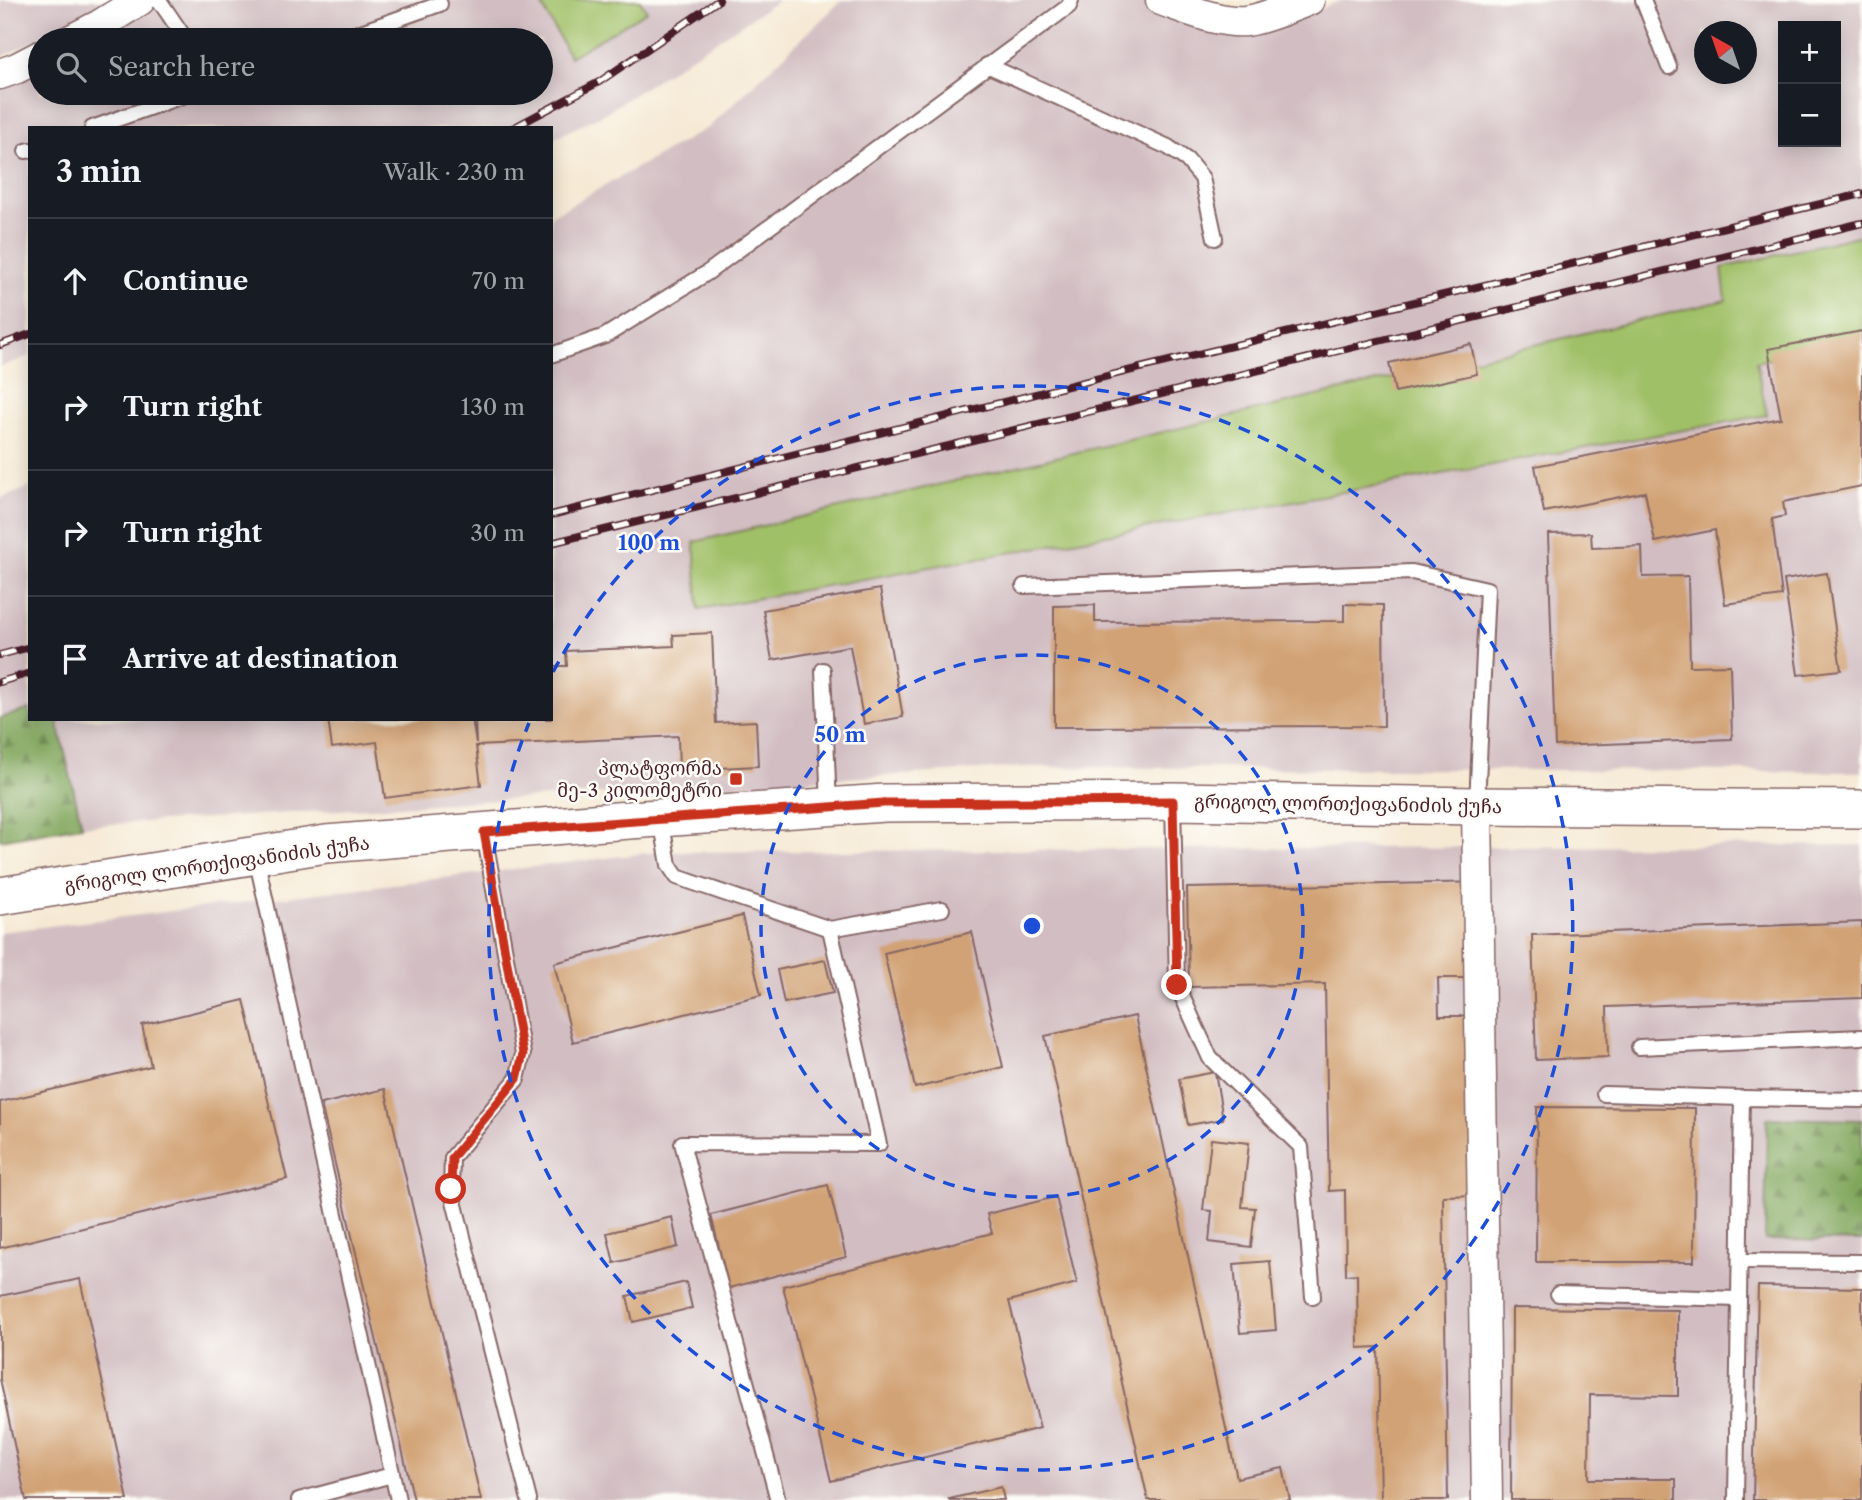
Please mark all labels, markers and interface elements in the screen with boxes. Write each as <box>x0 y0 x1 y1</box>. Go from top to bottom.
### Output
north arrow <box>1694 21 1757 84</box>
map controls <box>1778 21 1841 147</box>
button: + <box>1778 21 1841 84</box>
search box <box>28 28 553 105</box>
icon: search <box>52 48 90 86</box>
text: Search here <box>108 51 255 83</box>
button: − <box>1778 84 1841 147</box>
text: 3 min <box>56 153 142 190</box>
text: Walk · 230 m <box>383 158 525 186</box>
icon: ahead <box>56 262 94 300</box>
text: Continue <box>123 265 248 297</box>
text: 70 m <box>472 267 525 295</box>
icon: right <box>56 388 94 426</box>
text: Turn right <box>123 391 262 423</box>
text: 130 m <box>461 393 525 421</box>
icon: right <box>56 514 94 552</box>
text: Turn right <box>123 517 262 549</box>
text: 30 m <box>470 519 525 547</box>
text: 100 m <box>618 530 680 555</box>
icon: arrive <box>56 640 94 678</box>
text: Arrive at destination <box>123 643 398 675</box>
text: 50 m <box>814 722 866 747</box>
place label: პლატფორმა მე-3 კილომეტრი <box>557 757 722 802</box>
marker: პლატფორმა მე-3 კილომეტრი <box>728 771 744 787</box>
street label: გრიგოლ ლორთქიფანიძის ქუჩა <box>1194 790 1502 818</box>
street label: გრიგოლ ლორთქიფანიძის ქუჩა <box>63 831 371 897</box>
centre of rings <box>1020 914 1044 938</box>
route end <box>1161 969 1192 1000</box>
route start <box>435 1173 466 1204</box>

